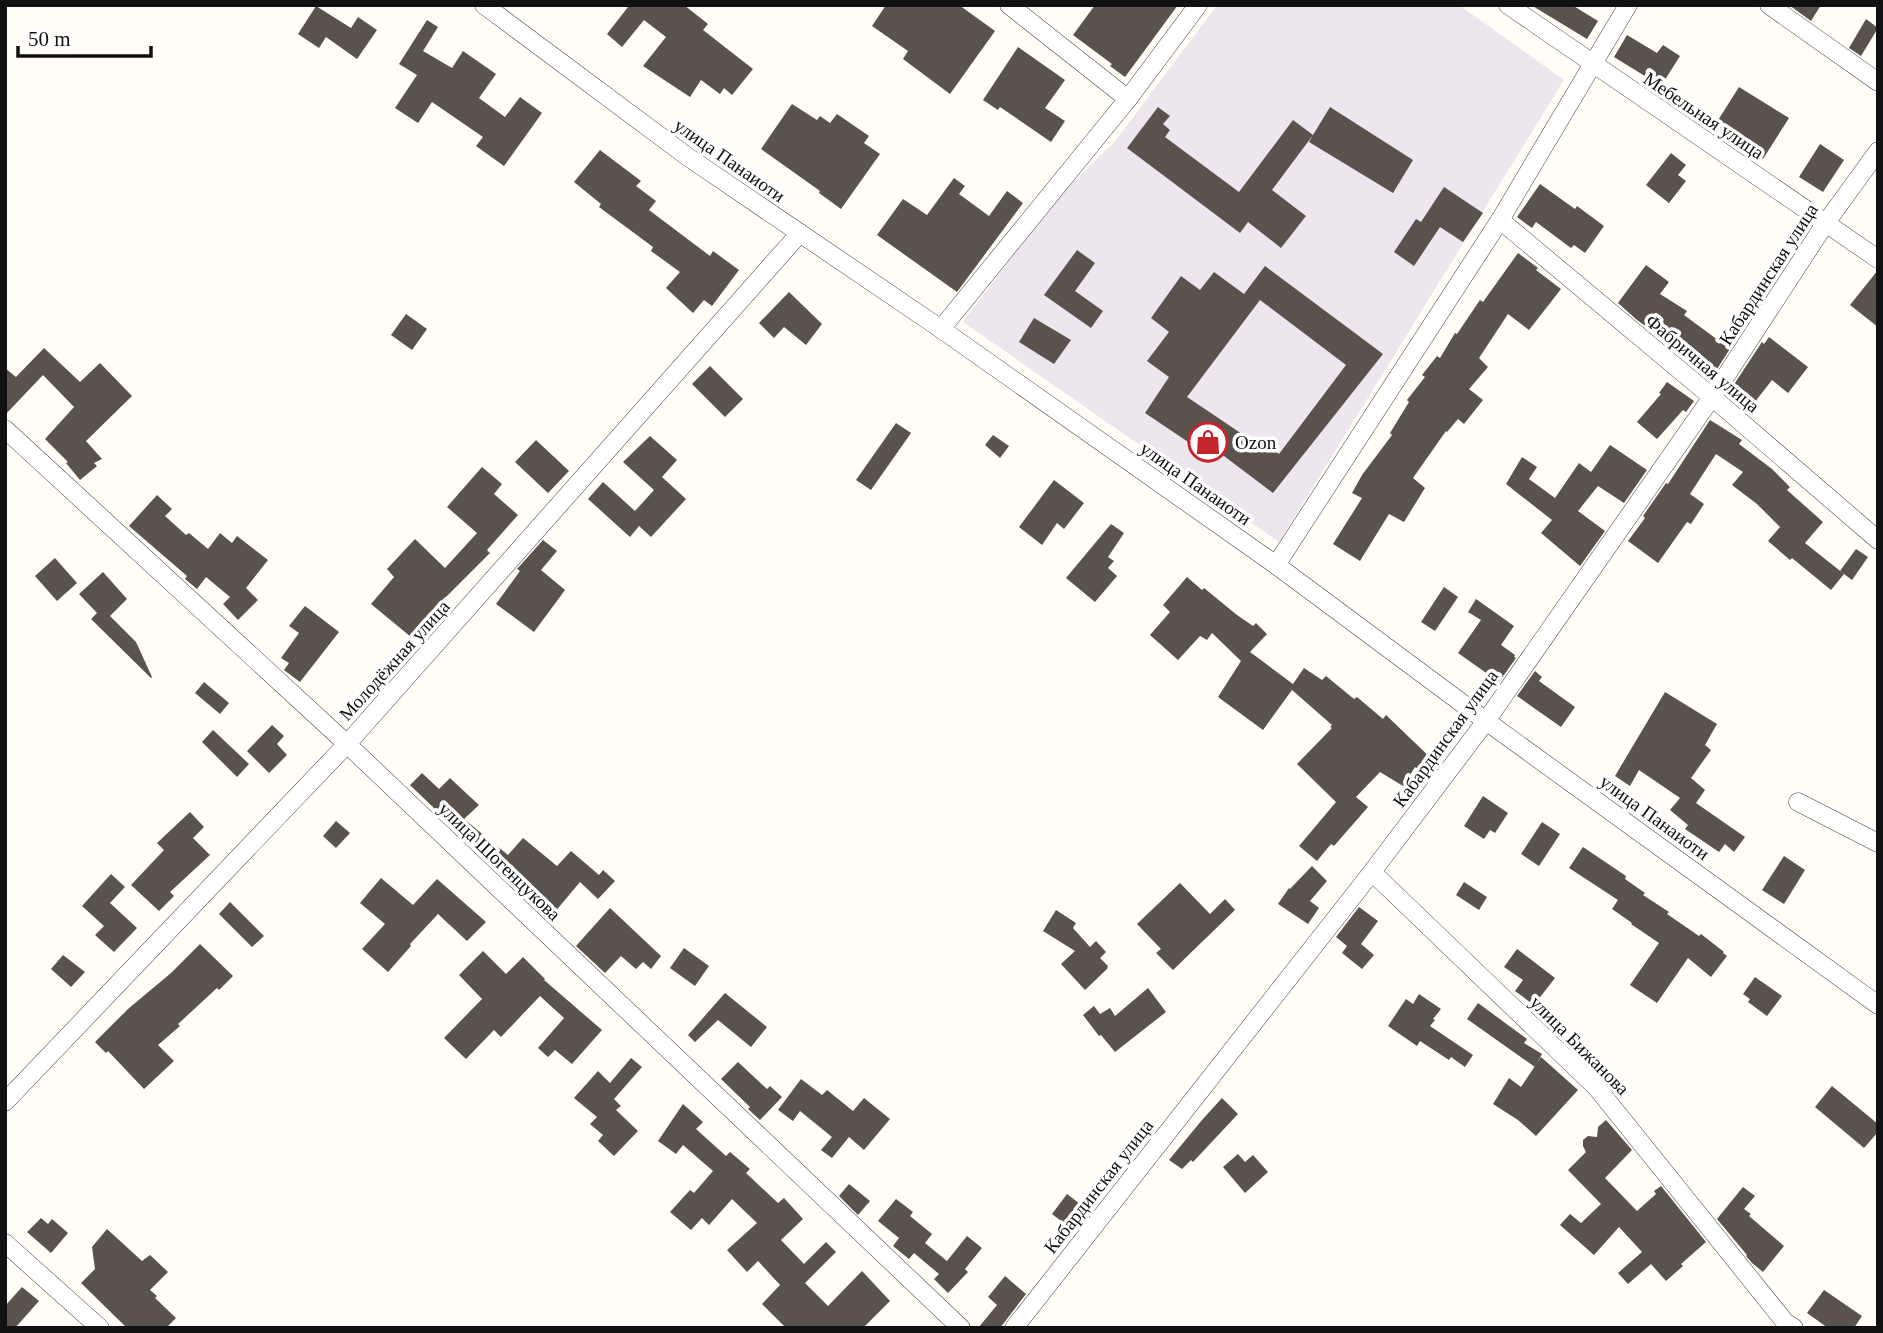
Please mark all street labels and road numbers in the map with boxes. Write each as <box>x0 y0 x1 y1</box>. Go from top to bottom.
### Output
street label: Мебельная улица <box>1640 68 1768 164</box>
street label: улица Панаиоти <box>670 114 789 206</box>
street label: Кабардинская улица <box>1715 199 1822 349</box>
street label: Фабричная улица <box>1642 310 1764 417</box>
street label: улица Панаиоти <box>1136 437 1255 529</box>
street label: Молодёжная улица <box>335 596 454 725</box>
street label: Кабардинская улица <box>1389 665 1503 811</box>
street label: улица Панаиоти <box>1596 771 1714 864</box>
street label: улица Шогенцукова <box>434 798 565 925</box>
street label: улица Бижанова <box>1526 992 1634 1100</box>
street label: Кабардинская улица <box>1040 1115 1158 1258</box>

